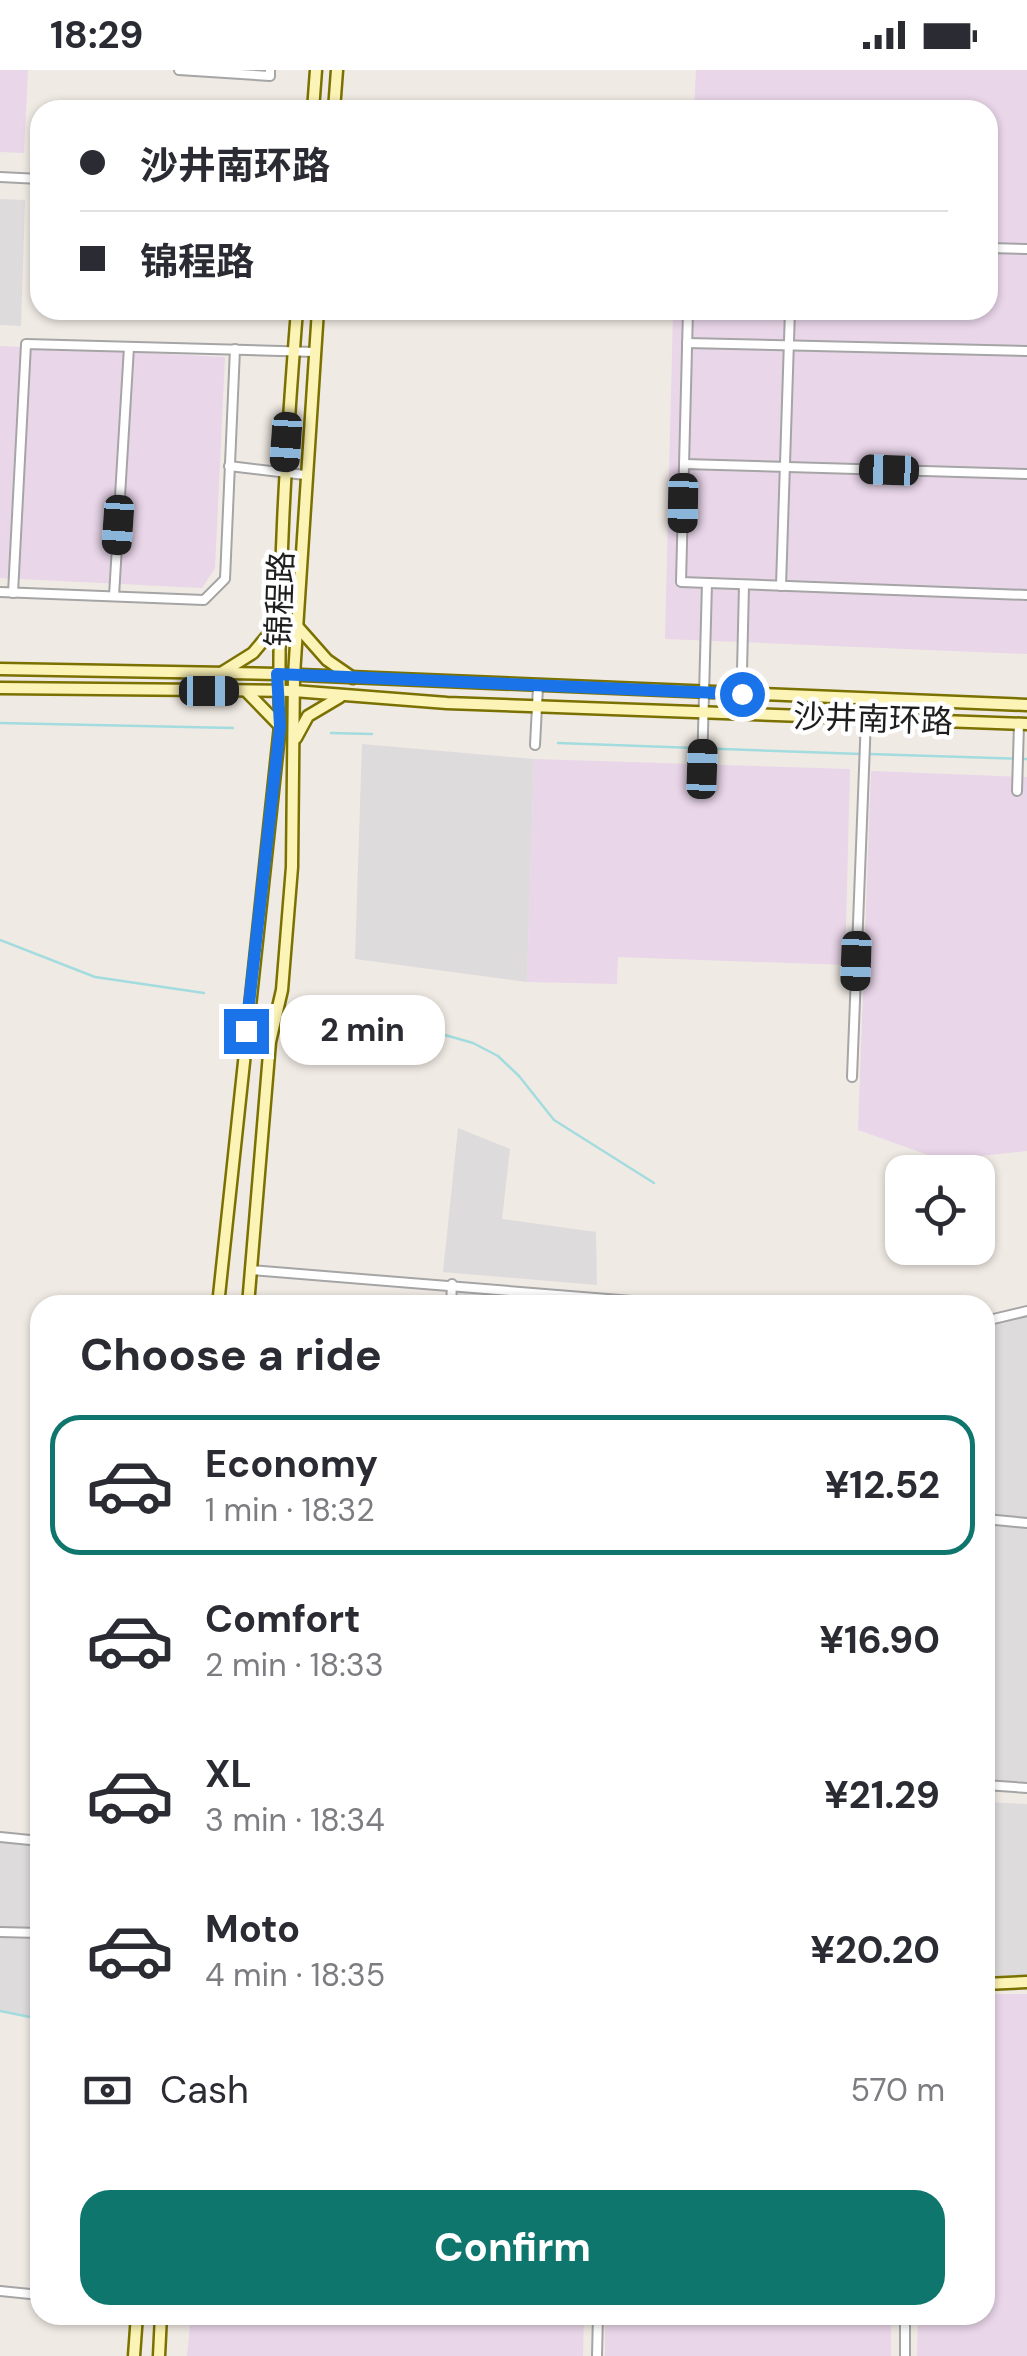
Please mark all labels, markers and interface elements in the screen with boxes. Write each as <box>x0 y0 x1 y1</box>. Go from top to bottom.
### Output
text: 18:29 <box>50 10 143 60</box>
text: 沙井南环路 <box>140 141 330 191</box>
text: 锦程路 <box>140 237 254 287</box>
car <box>269 411 303 473</box>
car <box>858 454 920 486</box>
car <box>667 473 699 533</box>
car <box>101 494 135 556</box>
street label: 锦程路 <box>257 550 303 648</box>
route start <box>720 672 765 717</box>
car <box>179 676 239 706</box>
street label: 沙井南环路 <box>792 695 954 743</box>
car <box>686 738 718 800</box>
car <box>840 930 872 992</box>
callout: 2 min <box>281 996 446 1066</box>
route end <box>224 1009 269 1054</box>
text: 2 min <box>320 1009 405 1051</box>
map controls <box>885 1155 995 1265</box>
button: locate <box>885 1155 995 1265</box>
text: Choose a ride <box>80 1325 382 1384</box>
text: Economy <box>205 1439 378 1489</box>
icon: car <box>85 1440 175 1530</box>
text: ¥12.52 <box>825 1460 940 1510</box>
text: 1 min · 18:32 <box>205 1489 375 1531</box>
text: Comfort <box>205 1594 361 1644</box>
icon: car <box>85 1595 175 1685</box>
text: ¥16.90 <box>819 1615 940 1665</box>
text: 2 min · 18:33 <box>205 1644 384 1686</box>
text: XL <box>205 1749 252 1799</box>
icon: car <box>85 1750 175 1840</box>
text: ¥21.29 <box>824 1770 940 1820</box>
text: 3 min · 18:34 <box>205 1799 385 1841</box>
text: Moto <box>205 1904 300 1954</box>
icon: car <box>85 1905 175 1995</box>
text: ¥20.20 <box>810 1925 940 1975</box>
text: 4 min · 18:35 <box>205 1954 385 1996</box>
icon: cash <box>80 2063 135 2118</box>
text: Cash <box>160 2065 249 2115</box>
text: 570 m <box>850 2069 945 2111</box>
button: Confirm <box>80 2190 945 2305</box>

